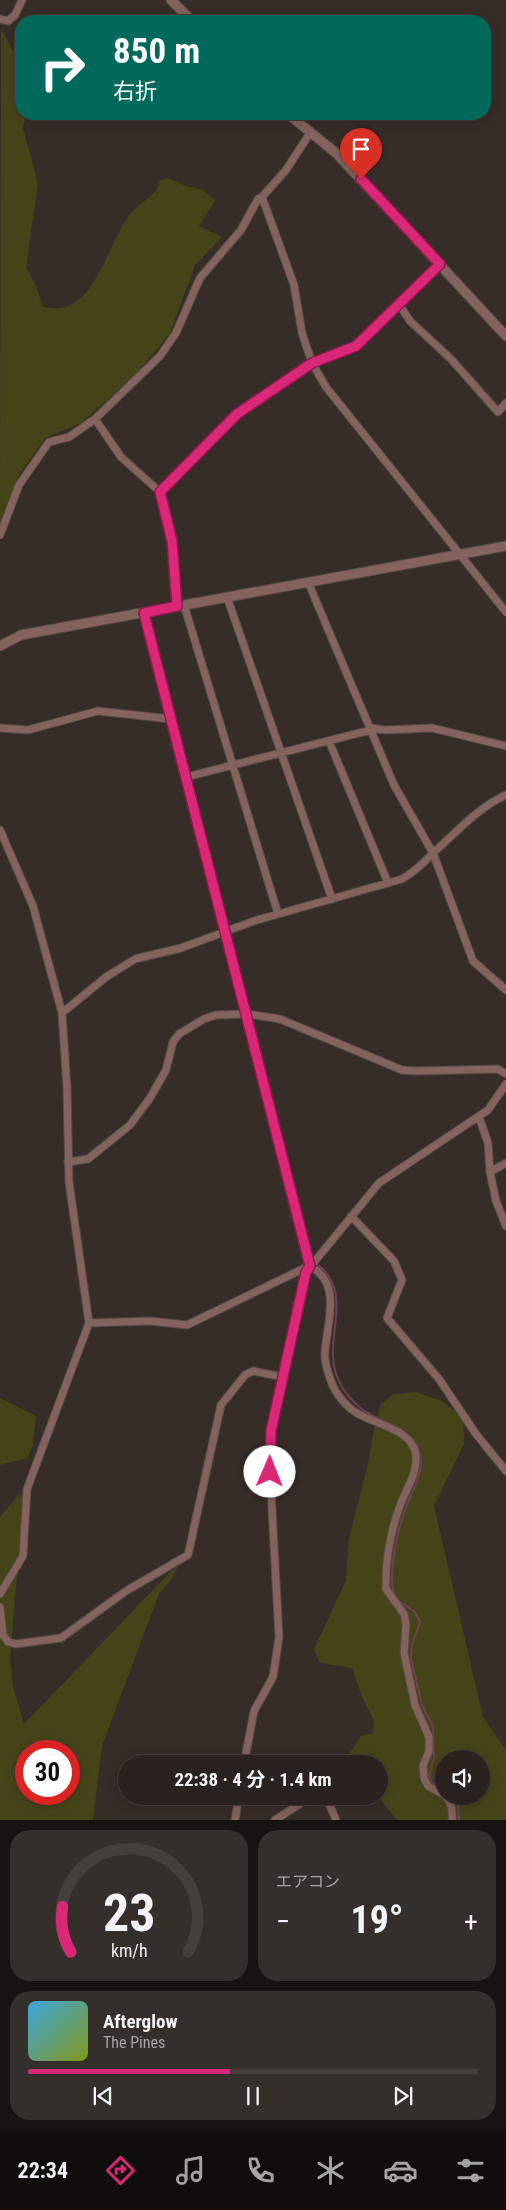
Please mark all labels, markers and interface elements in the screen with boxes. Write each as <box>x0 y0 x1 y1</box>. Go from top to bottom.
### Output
text: 850 m <box>113 31 200 72</box>
icon: right <box>30 35 95 100</box>
text: 右折 <box>113 79 157 104</box>
pin <box>340 128 382 179</box>
icon: arrive <box>347 135 375 163</box>
position arrow <box>243 1445 295 1497</box>
speed limit sign: 30 <box>15 1740 80 1805</box>
map controls <box>435 1750 490 1805</box>
button: sound <box>435 1750 490 1805</box>
text: 22:38 · 4 分 · 1.4 km <box>174 1768 332 1791</box>
text: エアコン <box>276 1872 340 1891</box>
text: 23 <box>103 1883 155 1944</box>
text: 19° <box>350 1898 404 1942</box>
text: − <box>276 1905 290 1938</box>
text: + <box>464 1905 478 1938</box>
text: km/h <box>111 1940 147 1961</box>
text: Afterglow <box>103 2010 177 2033</box>
text: The Pines <box>103 2033 165 2052</box>
icon: previous <box>89 2082 117 2110</box>
icon: pause <box>239 2082 267 2110</box>
icon: next <box>389 2082 417 2110</box>
icon: directions <box>103 2153 138 2188</box>
icon: music <box>173 2153 208 2188</box>
icon: phone <box>243 2153 278 2188</box>
icon: climate <box>313 2153 348 2188</box>
icon: car <box>383 2153 418 2188</box>
icon: filters <box>453 2153 488 2188</box>
text: 22:34 <box>18 2158 68 2183</box>

